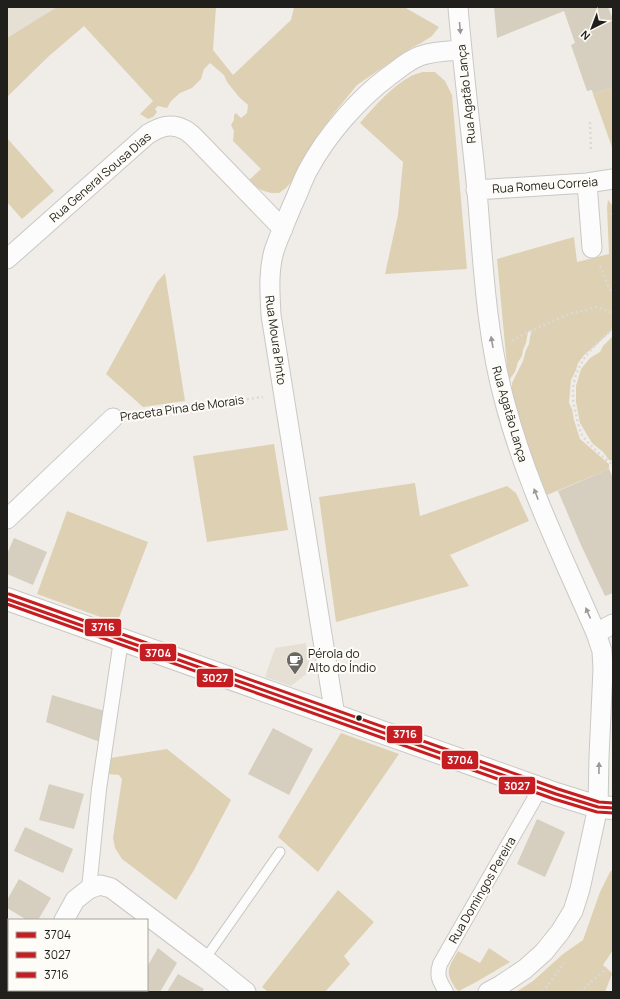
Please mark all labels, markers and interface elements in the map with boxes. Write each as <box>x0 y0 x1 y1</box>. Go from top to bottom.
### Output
north arrow <box>572 8 612 48</box>
one-way arrow <box>456 22 463 34</box>
text: N <box>577 28 593 44</box>
street label: Rua Agatão Lança <box>452 44 480 144</box>
street label: Rua General Sousa Dias <box>45 128 155 226</box>
street label: Rua Romeu Correia <box>492 173 598 197</box>
street label: Rua Moura Pinto <box>261 294 291 386</box>
one-way arrow <box>489 336 495 348</box>
street label: Rua Agatão Lança <box>488 364 532 464</box>
street label: Praceta Pina de Morais <box>119 391 245 425</box>
one-way arrow <box>532 487 538 499</box>
one-way arrow <box>585 607 591 618</box>
line badge: 3716 <box>84 618 122 637</box>
text: 3716 <box>91 619 115 634</box>
line badge: 3704 <box>139 643 177 662</box>
text: 3704 <box>145 645 171 660</box>
place label: Pérola do Alto do Índio <box>308 645 376 676</box>
cafe icon: Pérola do Alto do Índio <box>285 650 305 675</box>
line badge: 3027 <box>196 668 234 688</box>
text: 3027 <box>202 670 228 685</box>
unlabelled marker <box>354 713 364 723</box>
line badge: 3716 <box>386 725 423 744</box>
text: 3716 <box>393 726 417 741</box>
line badge: 3704 <box>441 750 479 770</box>
text: 3704 <box>447 752 473 767</box>
one-way arrow <box>596 761 602 774</box>
line badge: 3027 <box>498 776 536 795</box>
text: 3027 <box>504 778 530 793</box>
street label: Rua Domingos Pereira <box>444 833 520 947</box>
legend <box>8 919 148 991</box>
text: 3704 <box>44 926 71 943</box>
text: 3027 <box>44 946 71 963</box>
text: 3716 <box>44 966 69 983</box>

